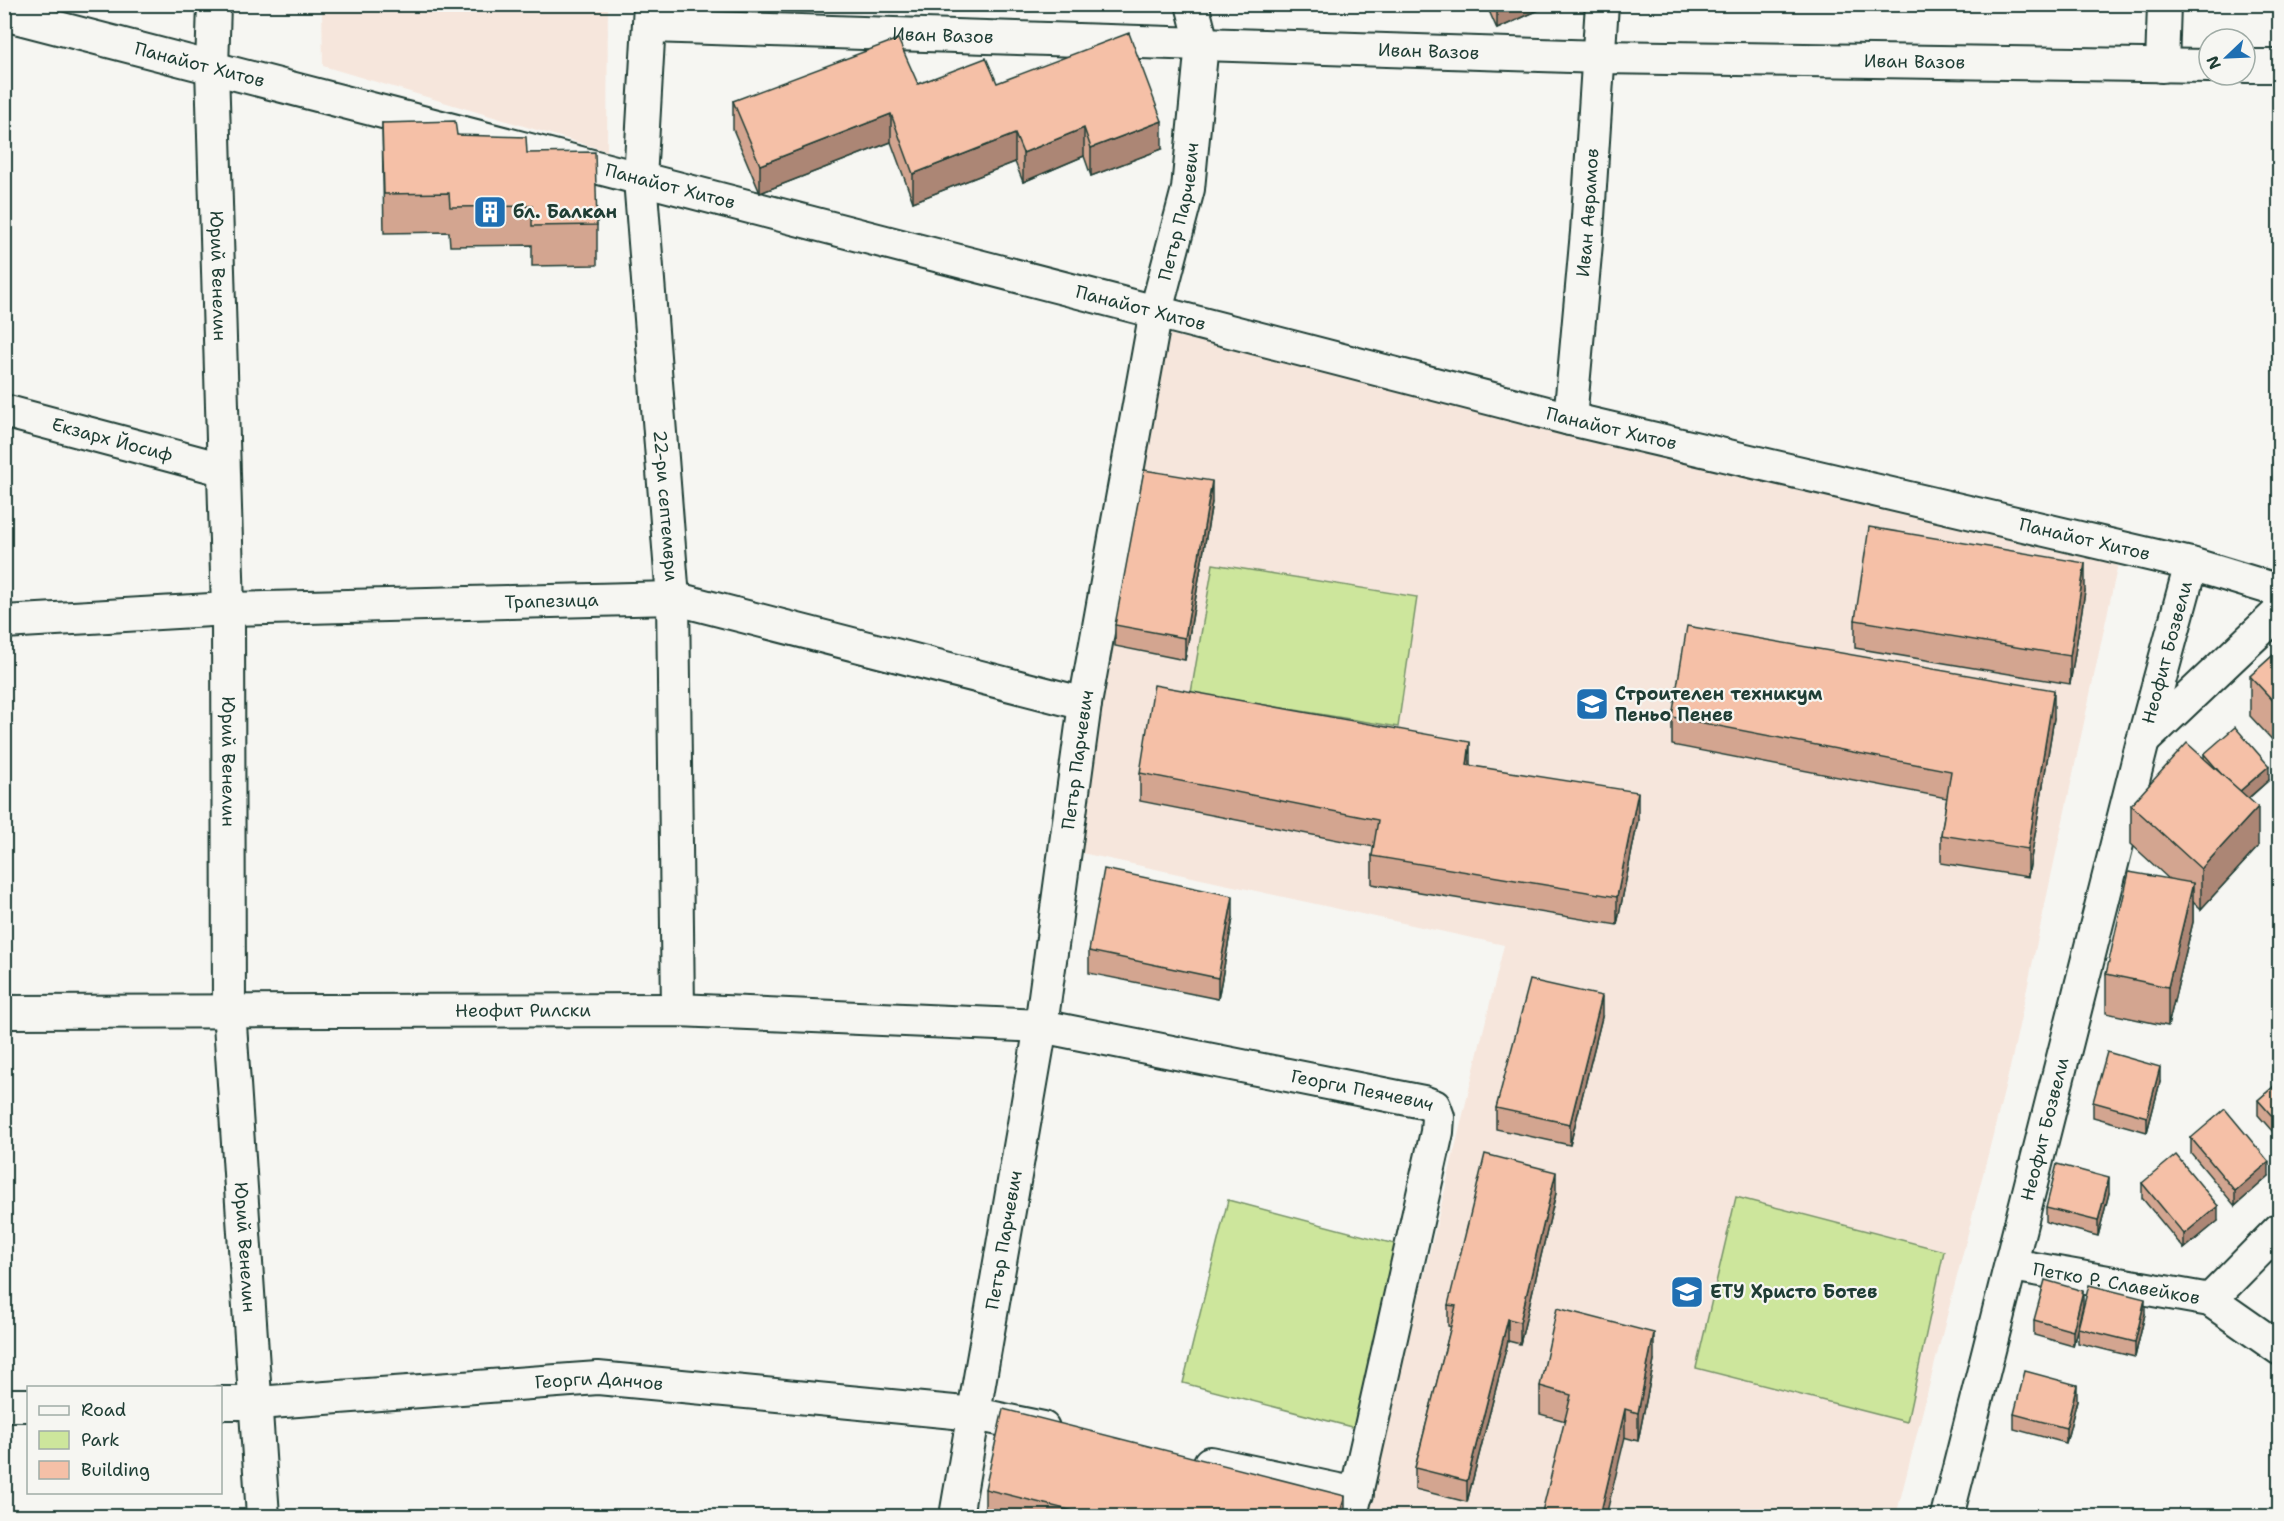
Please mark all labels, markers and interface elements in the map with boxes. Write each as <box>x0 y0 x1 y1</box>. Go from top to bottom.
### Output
street label: Иван Вазов <box>892 22 994 49</box>
north arrow <box>2197 27 2257 87</box>
street label: Панайот Хитов <box>132 36 267 93</box>
street label: Иван Вазов <box>1378 38 1480 65</box>
street label: Иван Вазов <box>1864 49 1965 74</box>
text: N <box>2202 53 2226 73</box>
street label: Петър Парчевич <box>1152 141 1204 283</box>
street label: Иван Аврамов <box>1571 148 1604 278</box>
street label: Панайот Хитов <box>603 158 738 215</box>
building icon: бл. Балкан <box>472 194 508 230</box>
place label: бл. Балкан <box>513 200 617 224</box>
street label: Юрий Венелин <box>204 210 232 341</box>
street label: Панайот Хитов <box>1073 280 1208 336</box>
street label: Панайот Хитов <box>1544 401 1679 456</box>
street label: Екзарх Йосиф <box>49 412 175 467</box>
street label: 22-ри септември <box>648 429 684 583</box>
street label: Панайот Хитов <box>2017 512 2152 566</box>
street label: Неофит Бозвели <box>2136 578 2198 727</box>
street label: Трапезица <box>504 588 599 614</box>
place label: Строителен техникум Пеньо Пенев <box>1615 682 1823 727</box>
school or university icon: Строителен техникум Пеньо Пенев <box>1574 686 1610 722</box>
street label: Петър Парчевич <box>1056 688 1099 831</box>
street label: Юрий Венелин <box>216 697 241 827</box>
street label: Неофит Рилски <box>455 998 591 1023</box>
street label: Неофит Бозвели <box>2015 1055 2075 1203</box>
street label: Георги Пеячевич <box>1289 1064 1437 1117</box>
street label: Петър Парчевич <box>980 1169 1028 1312</box>
street label: Юрий Венелин <box>229 1181 261 1313</box>
street label: Петко Р. Славейков <box>2031 1257 2202 1310</box>
school or university icon: ЕТУ Христо Ботев <box>1669 1274 1705 1310</box>
place label: ЕТУ Христо Ботев <box>1710 1280 1877 1304</box>
street label: Георги Данчов <box>534 1366 664 1396</box>
legend <box>27 1386 222 1494</box>
text: Road <box>81 1398 126 1422</box>
text: Park <box>81 1428 120 1452</box>
text: Building <box>81 1458 150 1482</box>

